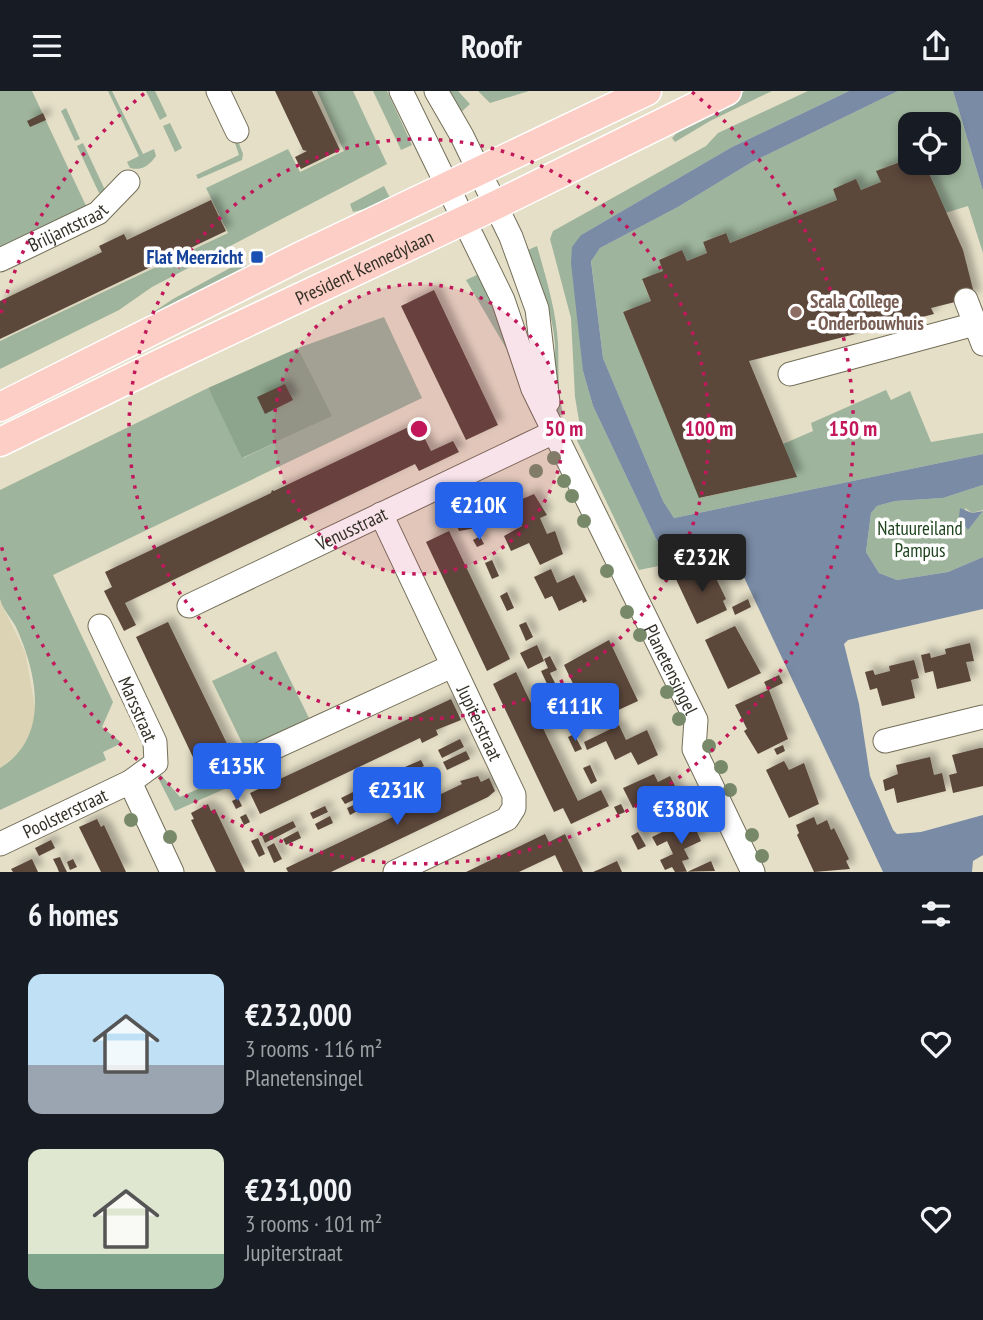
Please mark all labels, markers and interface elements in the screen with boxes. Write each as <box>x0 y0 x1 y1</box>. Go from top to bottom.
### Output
text: Roofr <box>461 25 522 67</box>
icon: menu <box>28 27 66 65</box>
icon: share <box>917 27 955 65</box>
map controls <box>898 112 961 175</box>
button: locate <box>898 112 961 175</box>
street label: Briljantstraat <box>24 198 113 257</box>
street label: President Kennedylaan <box>291 224 437 310</box>
place label: Flat Meerzicht <box>146 245 243 269</box>
marker: Flat Meerzicht <box>249 249 265 265</box>
place label: Scala College - Onderbouwhuis <box>810 289 924 335</box>
marker: Scala College - Onderbouwhuis <box>788 304 804 320</box>
text: 50 m <box>545 415 583 442</box>
text: 100 m <box>685 415 733 442</box>
text: 150 m <box>829 415 877 442</box>
centre of rings <box>407 417 431 441</box>
pin: €210K <box>430 483 528 542</box>
text: €210K <box>451 490 507 519</box>
street label: Venusstraat <box>311 501 392 556</box>
park label: Natuureiland Pampus <box>877 516 963 562</box>
pin: €232K <box>653 535 751 594</box>
text: €232K <box>674 542 730 571</box>
street label: Planetensingel <box>639 620 704 719</box>
street label: Marsstraat <box>113 673 163 746</box>
street label: Jupiterstraat <box>451 680 508 765</box>
pin: €111K <box>526 683 624 743</box>
text: €111K <box>547 691 603 720</box>
pin: €135K <box>188 743 286 803</box>
text: €135K <box>209 751 265 780</box>
pin: €231K <box>348 767 446 827</box>
text: €231K <box>369 775 425 804</box>
street label: Poolsterstraat <box>19 782 112 843</box>
pin: €380K <box>632 787 730 846</box>
text: €380K <box>653 794 709 823</box>
text: 6 homes <box>28 895 119 934</box>
icon: filters <box>917 895 955 933</box>
text: €232,000 <box>245 995 352 1034</box>
icon: home <box>84 1002 168 1086</box>
icon: heart <box>917 1025 955 1063</box>
text: 3 rooms · 116 m² <box>245 1034 382 1063</box>
text: Planetensingel <box>245 1063 363 1092</box>
text: €231,000 <box>245 1170 352 1209</box>
icon: home <box>84 1177 168 1261</box>
icon: heart <box>917 1200 955 1238</box>
text: 3 rooms · 101 m² <box>245 1209 382 1238</box>
text: Jupiterstraat <box>245 1238 343 1267</box>

